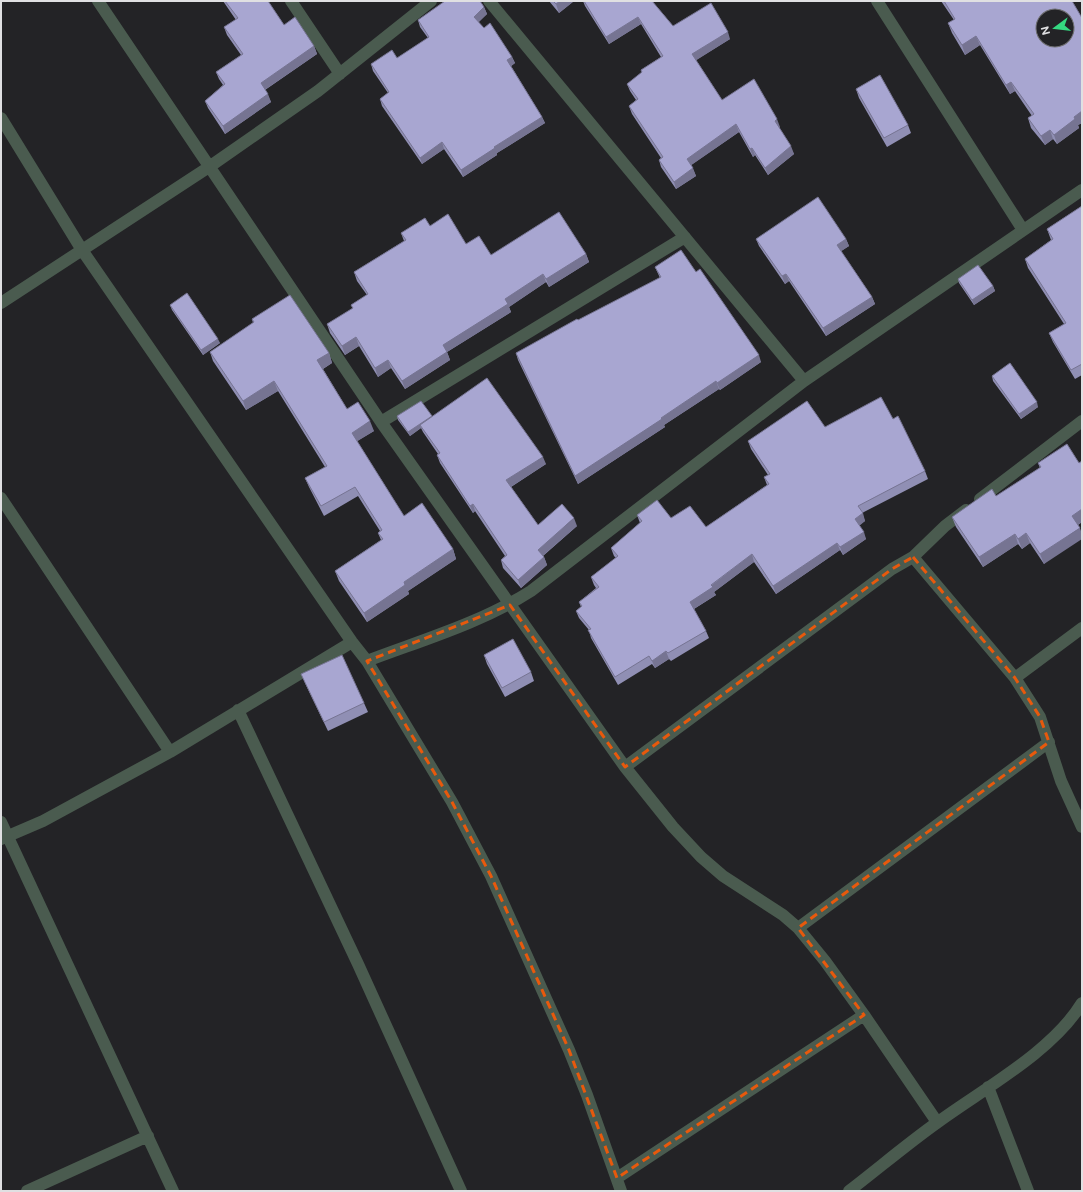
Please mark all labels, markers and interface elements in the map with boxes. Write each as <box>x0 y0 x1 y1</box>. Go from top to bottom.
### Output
north arrow <box>1035 8 1075 48</box>
text: N <box>1038 25 1053 36</box>

